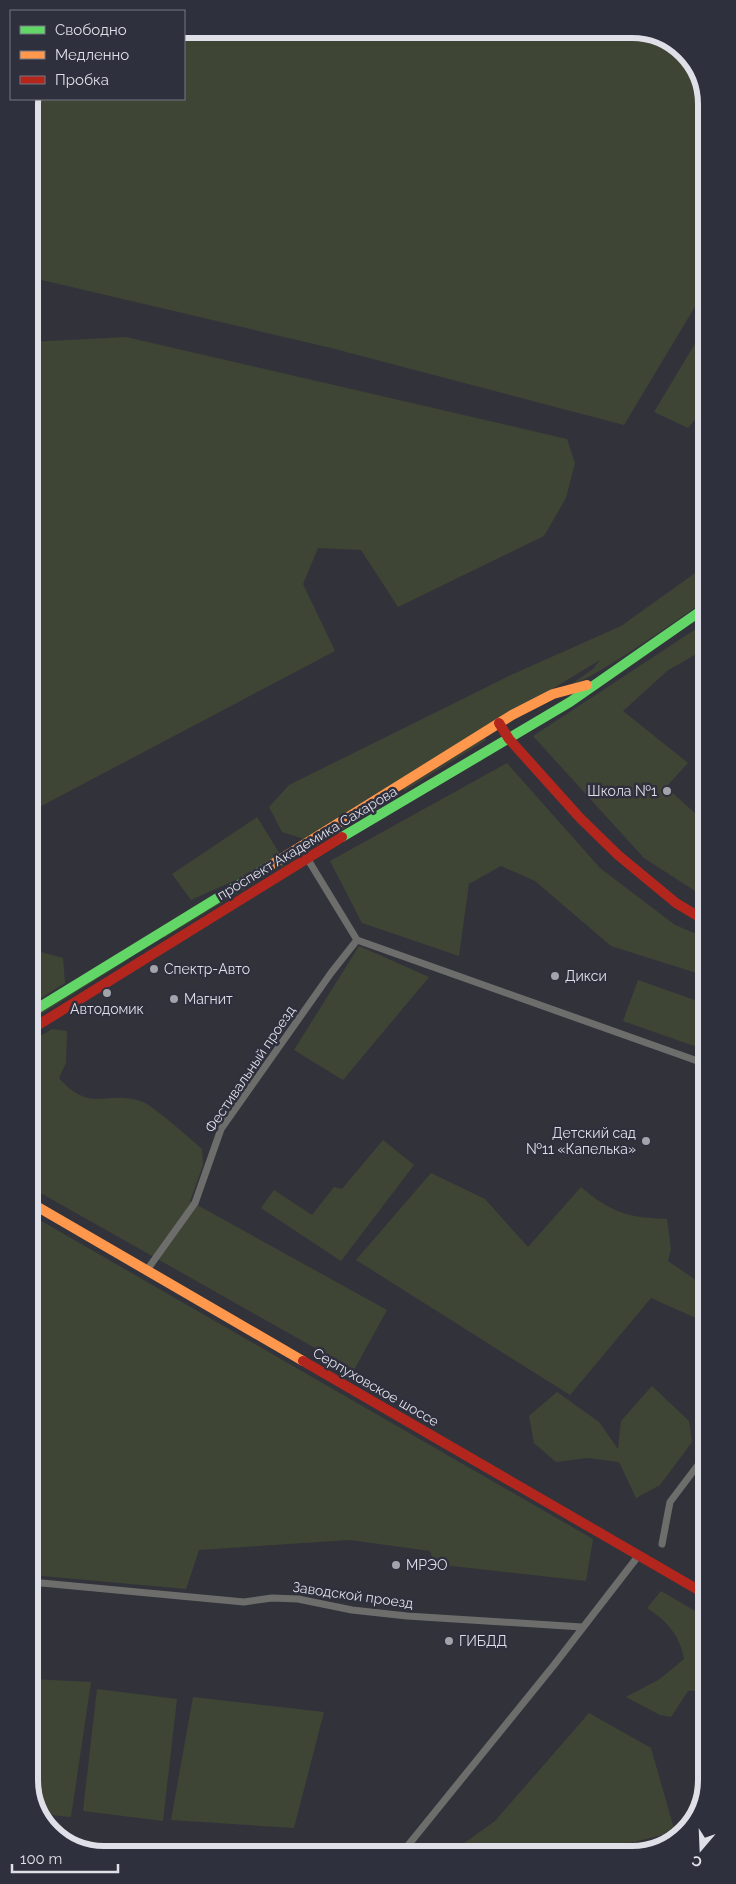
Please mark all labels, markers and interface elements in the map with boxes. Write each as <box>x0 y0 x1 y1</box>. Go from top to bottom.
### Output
legend <box>10 10 185 100</box>
text: Свободно <box>55 21 127 39</box>
text: Медленно <box>55 46 129 64</box>
text: Пробка <box>55 71 109 89</box>
street label: проспект Академика Сахарова <box>214 783 400 903</box>
place label: Школа №1 <box>587 783 657 799</box>
marker: Школа №1 <box>661 785 673 797</box>
place label: Спектр-Авто <box>164 961 250 977</box>
marker: Спектр-Авто <box>148 963 160 975</box>
place label: Дикси <box>565 968 607 984</box>
marker: Дикси <box>549 970 561 982</box>
marker: Автодомик <box>101 987 113 999</box>
place label: Магнит <box>184 991 233 1007</box>
marker: Магнит <box>168 993 180 1005</box>
place label: Автодомик <box>70 1001 144 1017</box>
street label: Фестивальный проезд <box>202 1003 298 1135</box>
place label: Детский сад №11 «Капелька» <box>526 1125 636 1157</box>
marker: Детский сад №11 «Капелька» <box>640 1135 652 1147</box>
street label: Серпуховское шоссе <box>310 1344 442 1430</box>
place label: МРЭО <box>406 1557 448 1573</box>
marker: МРЭО <box>390 1559 402 1571</box>
street label: Заводской проезд <box>292 1579 414 1611</box>
place label: ГИБДД <box>459 1633 507 1649</box>
marker: ГИБДД <box>443 1635 455 1647</box>
north arrow <box>676 1824 726 1874</box>
scale bar <box>12 1842 119 1874</box>
text: 100 m <box>20 1850 62 1868</box>
text: С <box>689 1852 704 1870</box>

